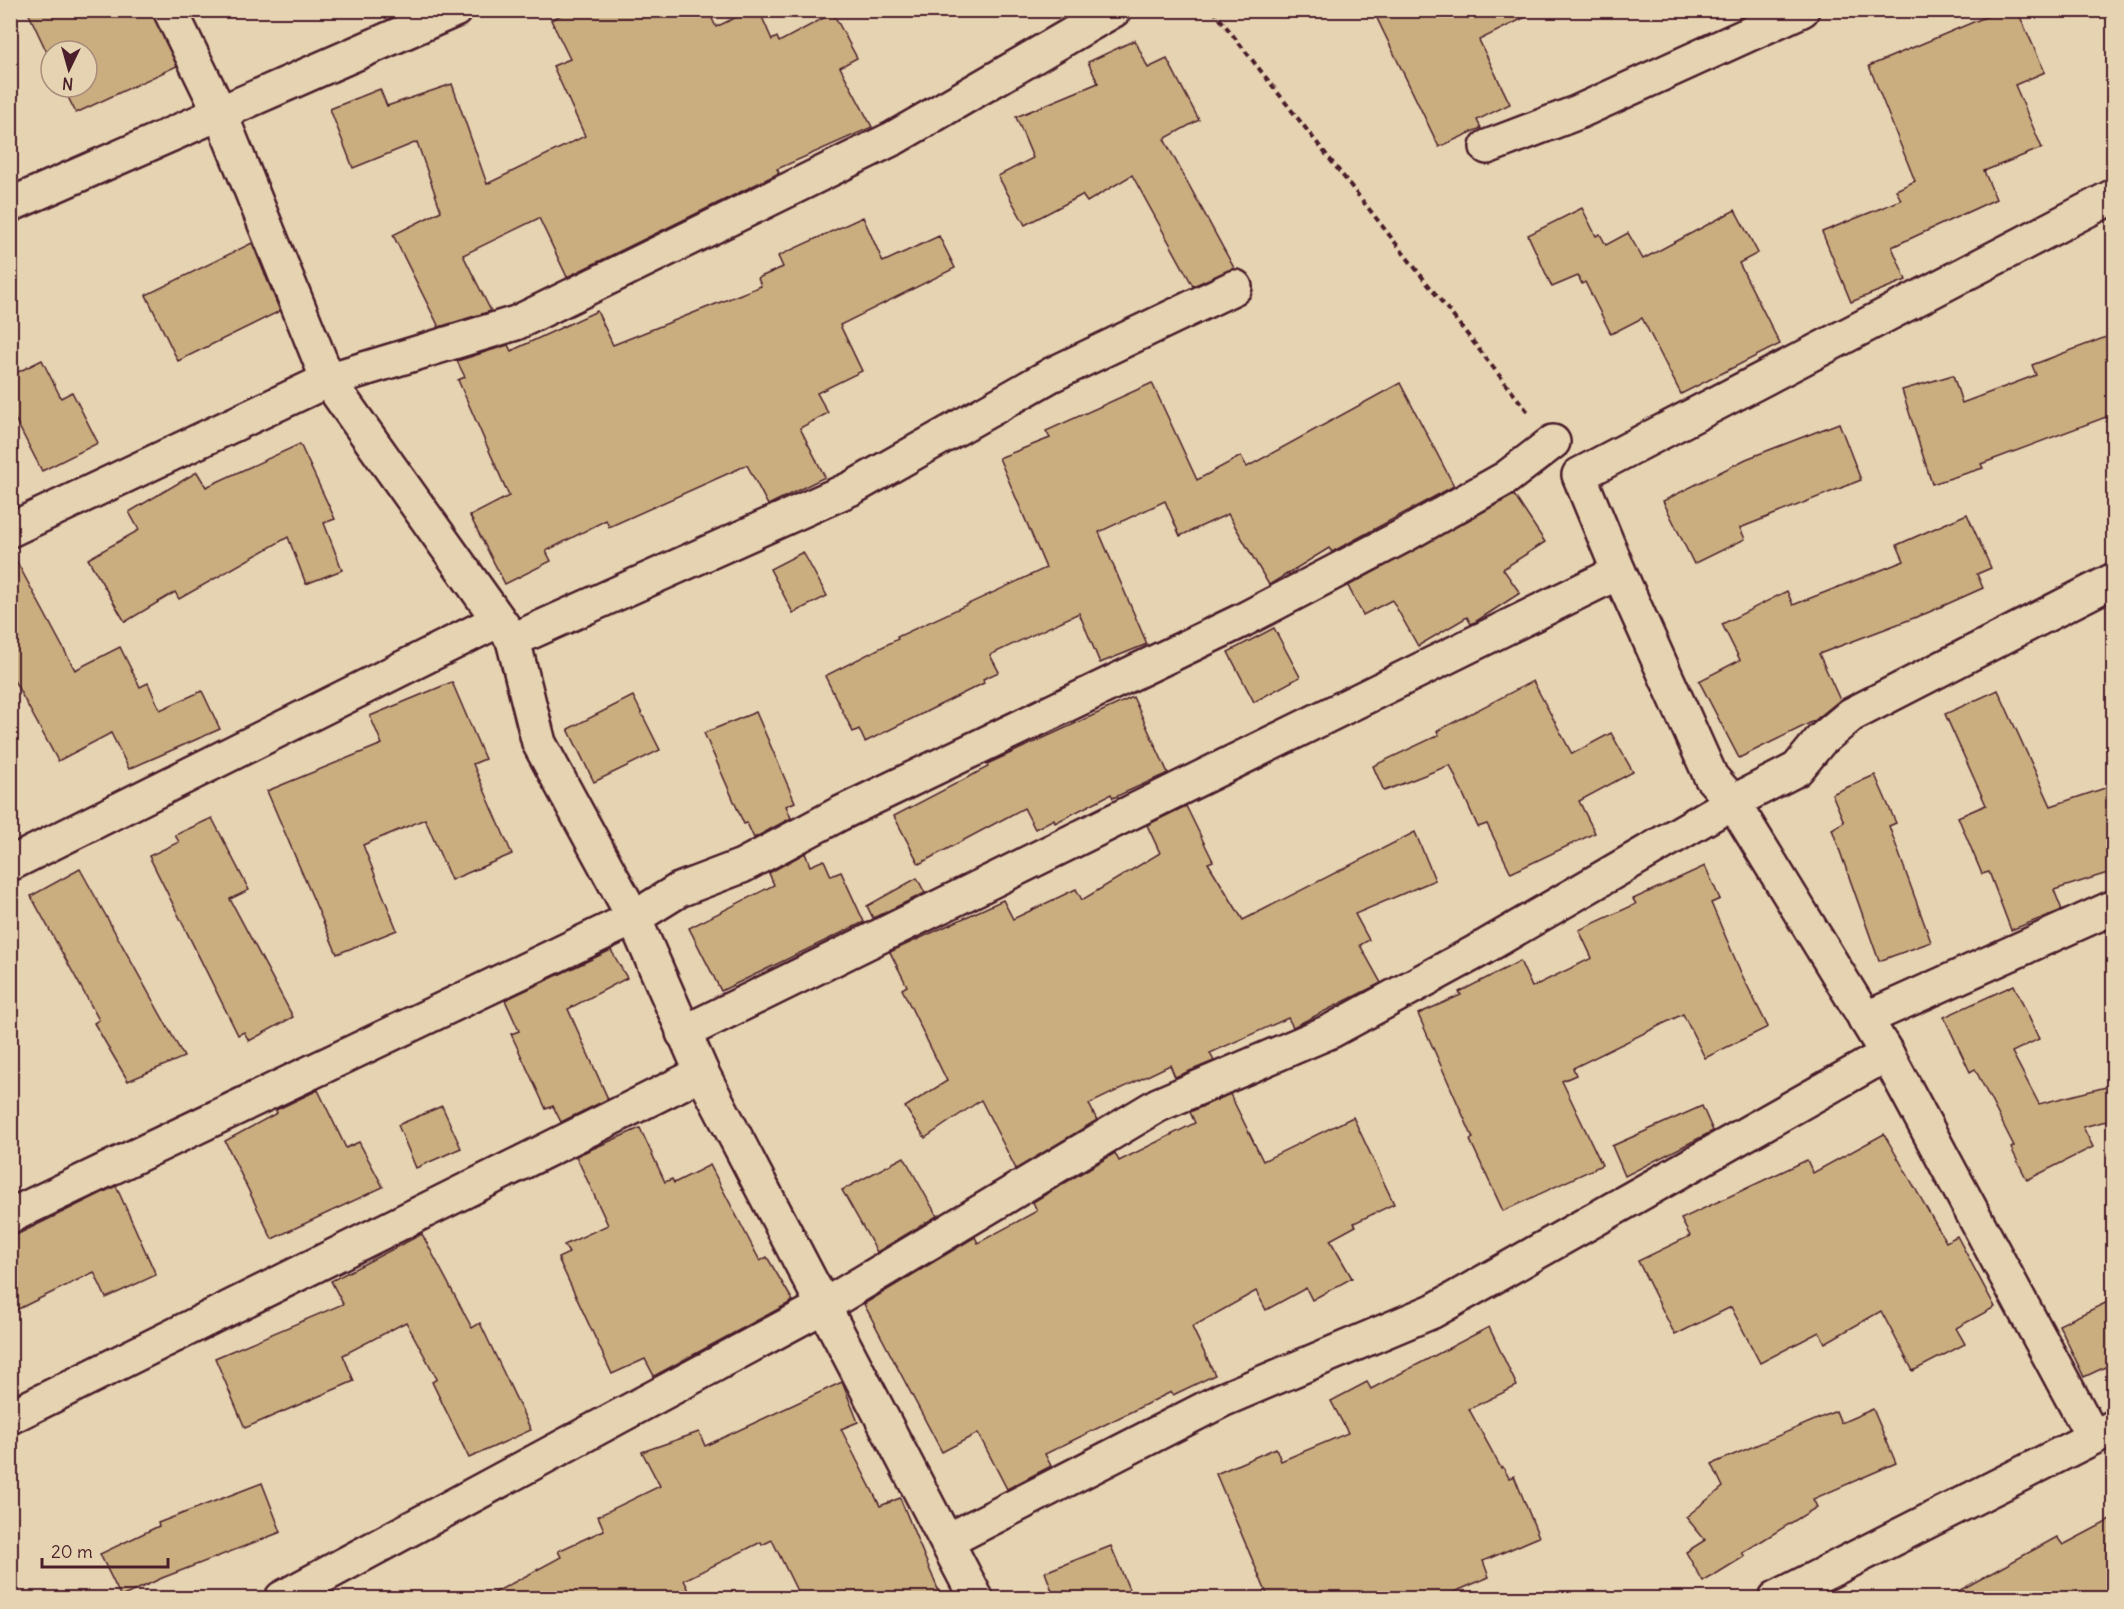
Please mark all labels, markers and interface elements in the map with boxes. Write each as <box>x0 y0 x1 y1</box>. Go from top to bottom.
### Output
north arrow <box>39 39 99 99</box>
text: N <box>61 73 74 94</box>
scale bar <box>42 1531 168 1569</box>
text: 20 m <box>51 1540 93 1563</box>

